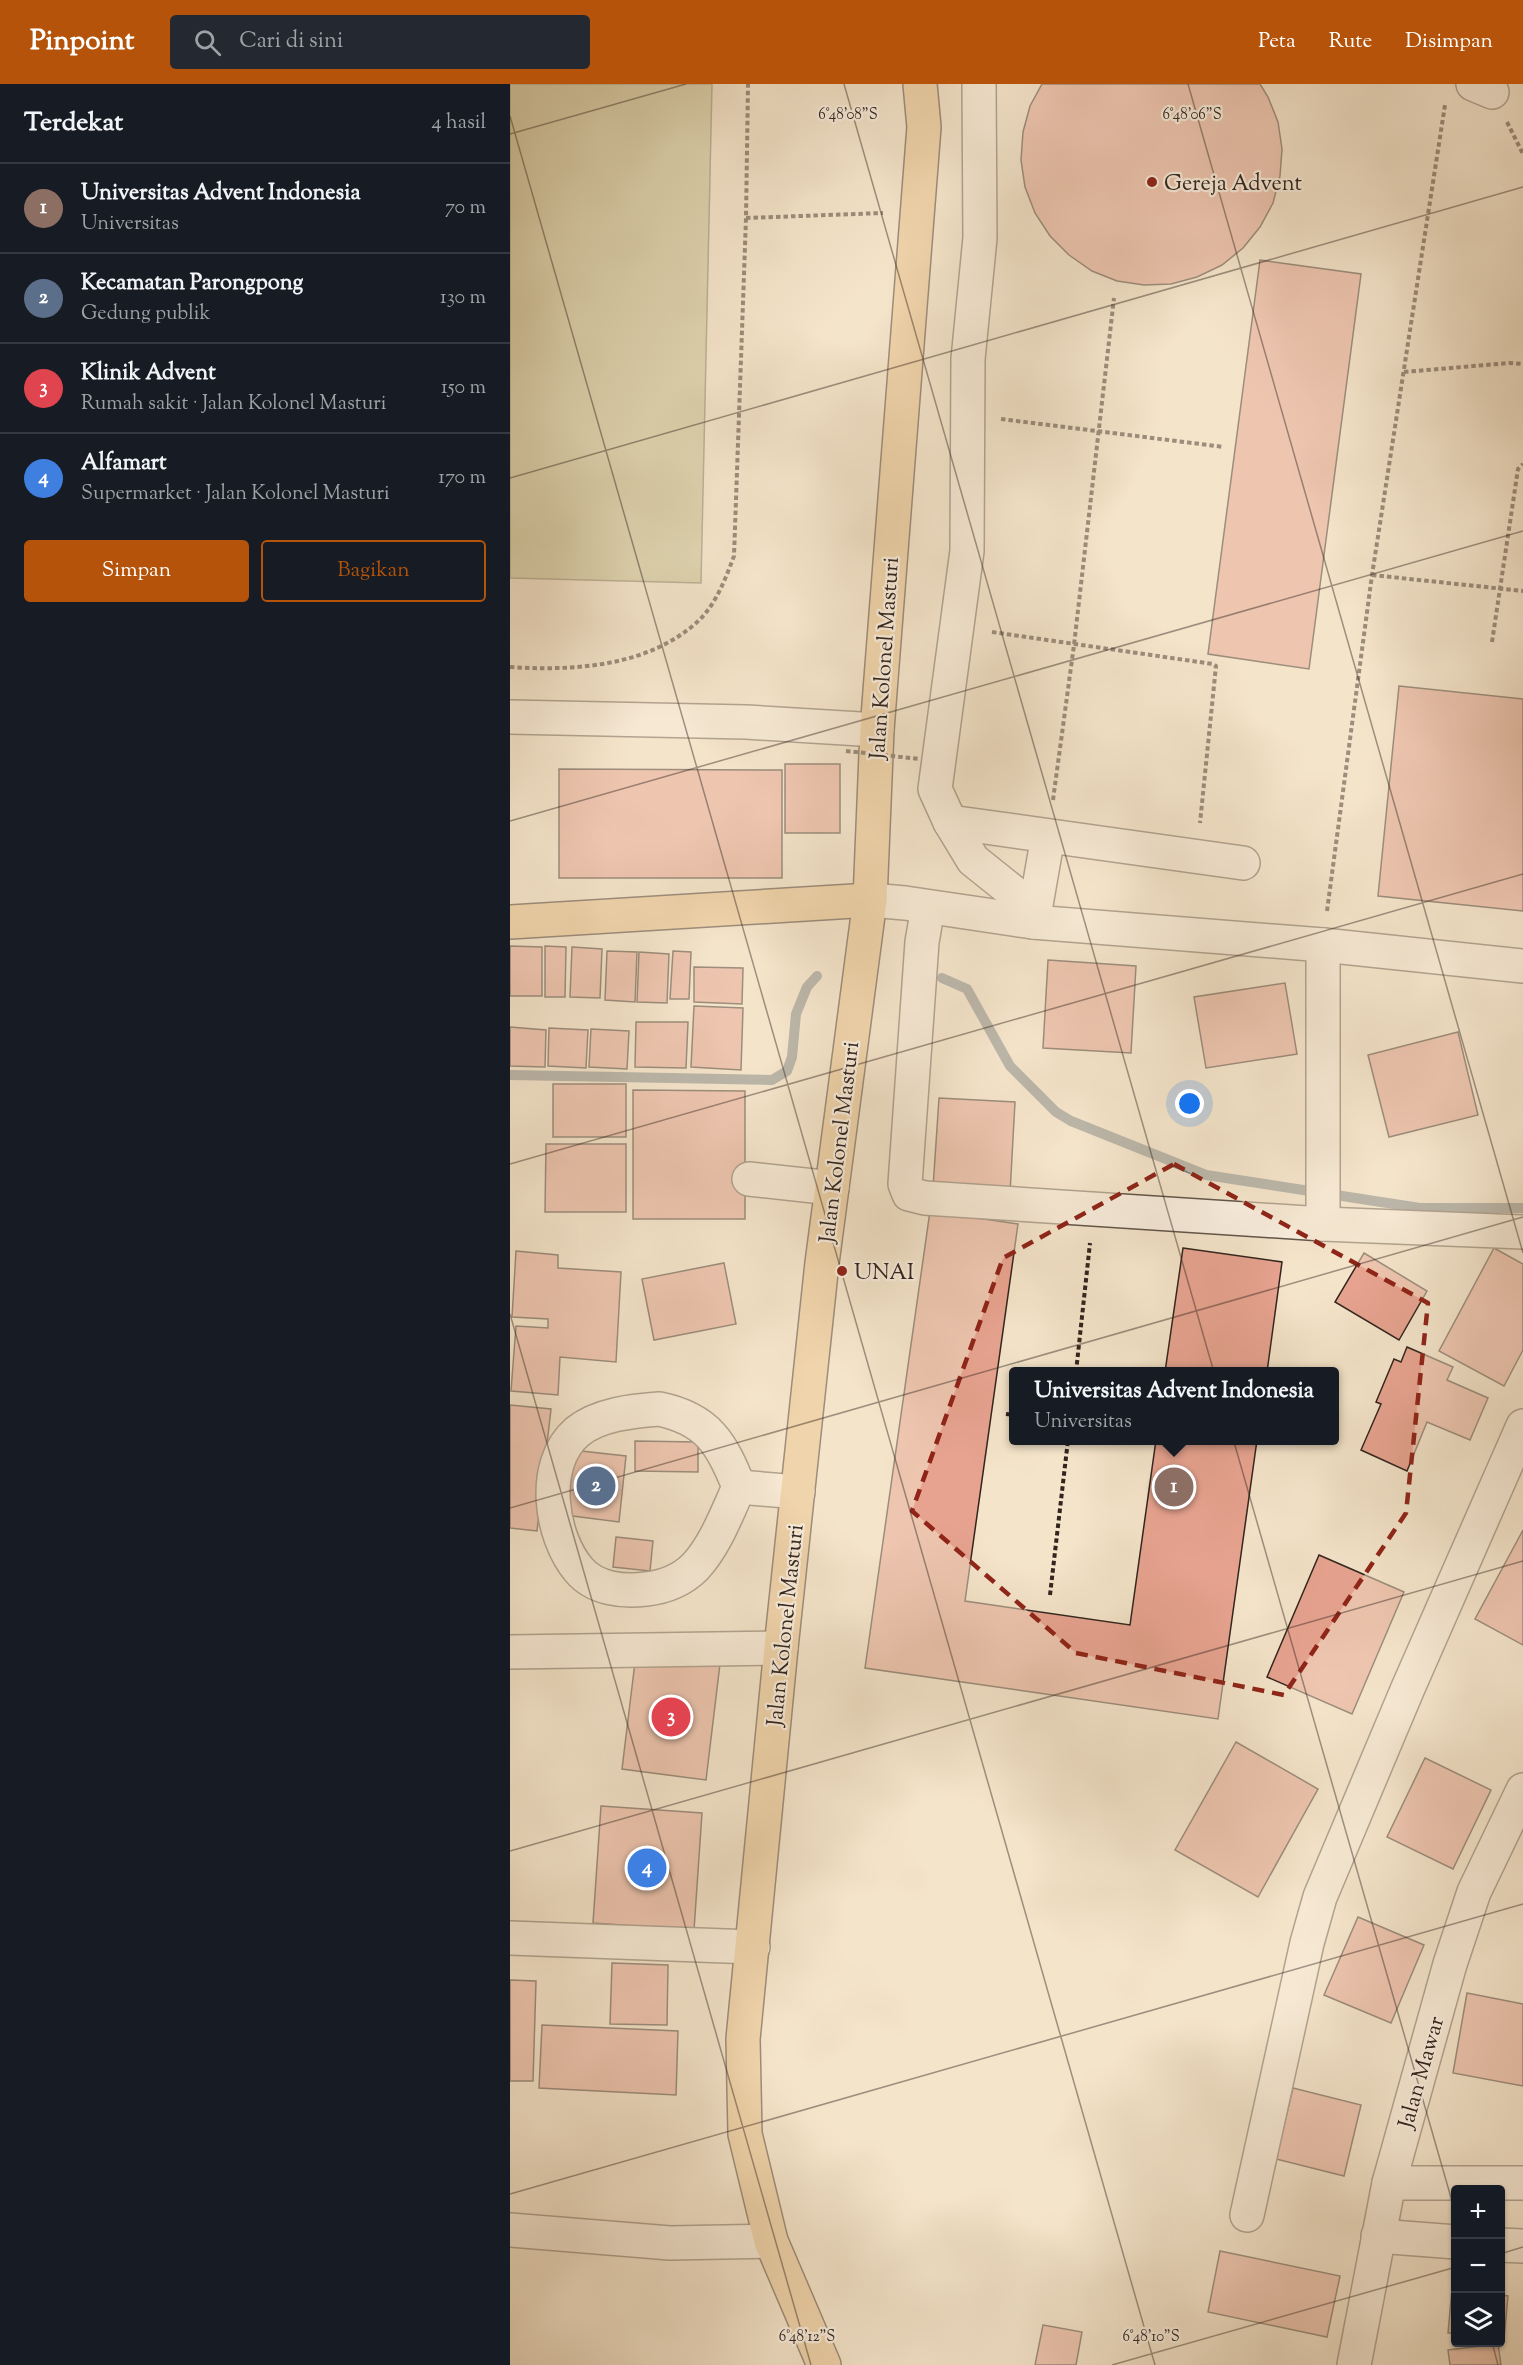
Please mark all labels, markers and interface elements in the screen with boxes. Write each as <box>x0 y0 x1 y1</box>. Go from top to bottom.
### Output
search box <box>170 15 590 69</box>
text: Pinpoint <box>30 22 134 62</box>
icon: search <box>191 26 224 59</box>
text: Cari di sini <box>239 26 343 58</box>
text: Peta <box>1258 27 1296 57</box>
text: Rute <box>1329 27 1372 57</box>
text: Disimpan <box>1405 27 1493 57</box>
text: Terdekat <box>24 105 123 142</box>
text: 6°48'08"S <box>818 105 878 126</box>
text: 6°48'06"S <box>1162 105 1222 126</box>
text: 4 hasil <box>432 109 486 138</box>
place label: Gereja Advent <box>1164 169 1302 201</box>
marker: Gereja Advent <box>1145 175 1159 189</box>
text: Universitas Advent Indonesia <box>81 178 361 210</box>
text: 1 <box>40 194 47 223</box>
text: 70 m <box>445 194 486 223</box>
text: Universitas <box>81 210 179 239</box>
text: Kecamatan Parongpong <box>81 268 303 300</box>
text: 2 <box>39 284 48 313</box>
text: 130 m <box>440 284 486 313</box>
text: Gedung publik <box>81 300 210 329</box>
text: Klinik Advent <box>81 358 216 390</box>
text: 3 <box>39 374 48 403</box>
text: 150 m <box>441 374 486 403</box>
text: Rumah sakit · Jalan Kolonel Masturi <box>81 390 386 419</box>
text: Alfamart <box>81 448 167 480</box>
text: 4 <box>38 464 49 493</box>
text: 170 m <box>438 464 486 493</box>
text: Supermarket · Jalan Kolonel Masturi <box>81 480 390 509</box>
button: Simpan <box>24 540 249 602</box>
button: Bagikan <box>261 540 486 602</box>
street label: Jalan Kolonel Masturi <box>863 556 909 761</box>
street label: Jalan Kolonel Masturi <box>813 1040 869 1246</box>
your location <box>1175 1089 1204 1118</box>
place label: UNAI <box>854 1258 914 1290</box>
marker: UNAI <box>835 1264 849 1278</box>
popup <box>1009 1367 1339 1445</box>
text: Universitas Advent Indonesia <box>1034 1376 1314 1408</box>
text: Universitas <box>1034 1408 1132 1437</box>
pin: 2 <box>576 1464 616 1508</box>
pin: 1 <box>1154 1464 1194 1510</box>
street label: Jalan Kolonel Masturi <box>760 1523 813 1729</box>
pin: 3 <box>652 1694 690 1740</box>
pin: 4 <box>628 1846 666 1890</box>
street label: Jalan Mawar <box>1391 2013 1454 2134</box>
map controls <box>1451 2185 1505 2347</box>
button: + <box>1451 2185 1505 2239</box>
button: − <box>1451 2239 1505 2293</box>
button: layers <box>1451 2293 1505 2347</box>
text: 6°48'12"S <box>779 2327 835 2348</box>
text: 6°48'10"S <box>1122 2327 1180 2348</box>

